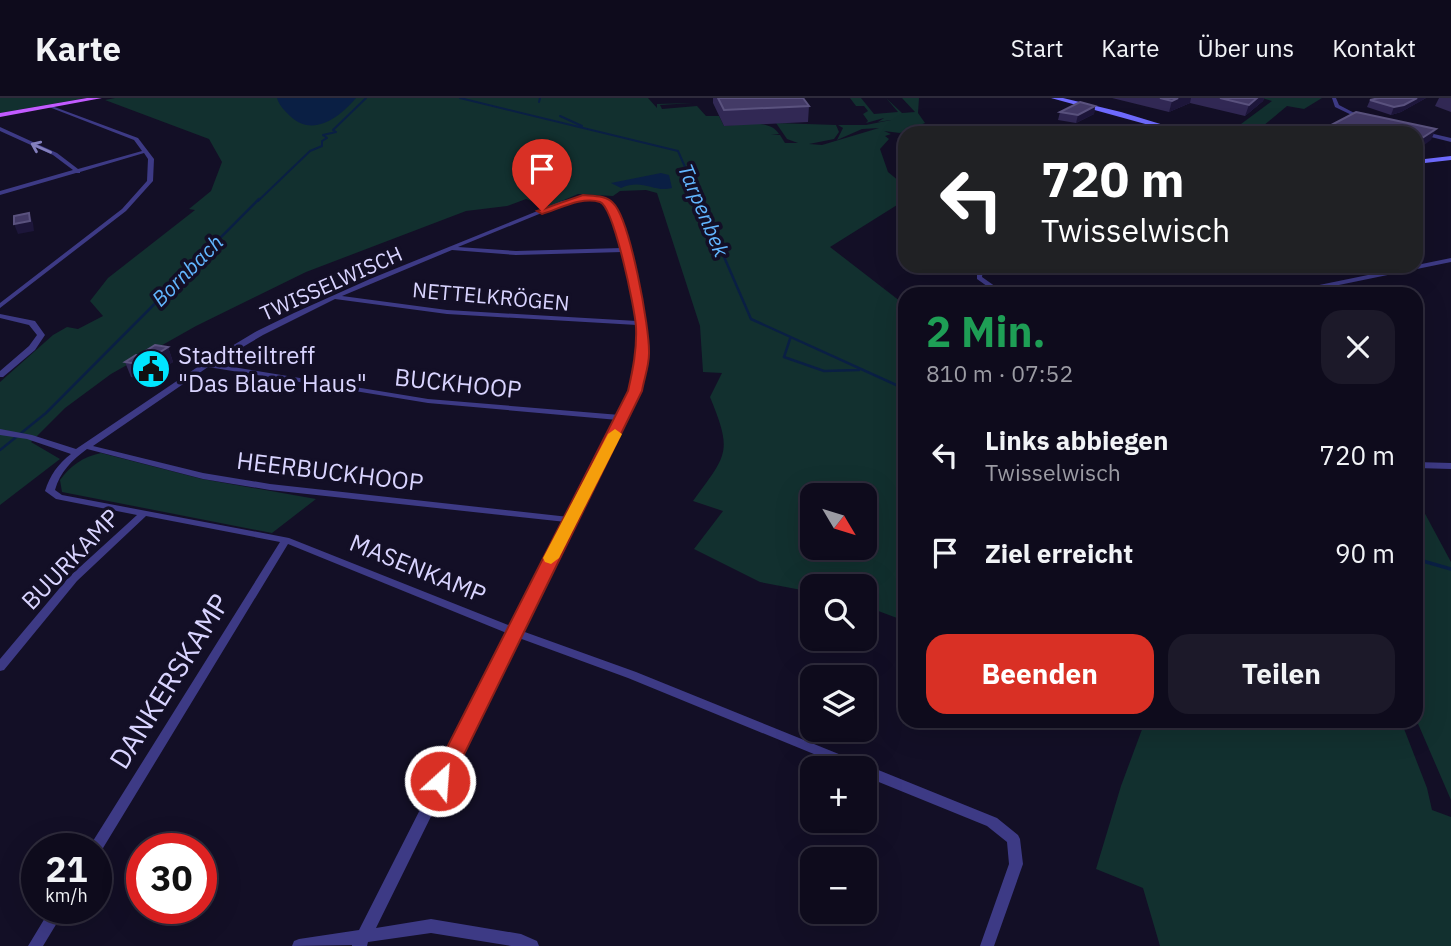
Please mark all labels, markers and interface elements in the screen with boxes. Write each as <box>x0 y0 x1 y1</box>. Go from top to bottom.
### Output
text: Karte <box>35 27 121 70</box>
text: Start <box>1011 32 1063 64</box>
text: Karte <box>1101 32 1159 64</box>
text: Über uns <box>1197 32 1294 64</box>
text: Kontakt <box>1332 32 1416 64</box>
pin <box>512 139 572 211</box>
one-way arrow <box>31 141 52 154</box>
text: 720 m <box>1041 147 1185 210</box>
icon: arrive <box>523 150 561 188</box>
icon: left <box>926 154 1017 245</box>
water label: Tarpenbek <box>672 159 737 262</box>
text: Twisselwisch <box>1041 209 1230 251</box>
water label: Bornbach <box>145 228 229 312</box>
street label: TWISSELWISCH <box>255 239 407 327</box>
street label: NETTELKRÖGEN <box>411 275 571 317</box>
text: 2 Min. <box>926 304 1046 359</box>
button: close <box>1321 310 1395 384</box>
place label: Stadtteiltreff "Das Blaue Haus" <box>178 339 367 399</box>
public building icon: Stadtteiltreff "Das Blaue Haus" <box>130 348 172 390</box>
text: 810 m · 07:52 <box>926 358 1073 388</box>
street label: BUCKHOOP <box>393 360 523 406</box>
text: Links abbiegen <box>985 423 1168 457</box>
icon: left <box>926 436 964 474</box>
text: 720 m <box>1319 438 1395 472</box>
street label: HEERBUCKHOOP <box>235 444 425 498</box>
text: Twisselwisch <box>985 457 1121 487</box>
north arrow <box>800 483 877 560</box>
map controls <box>800 483 877 924</box>
street label: BUURKAMP <box>14 502 126 616</box>
street label: MASENKAMP <box>345 526 491 610</box>
icon: arrive <box>926 534 964 572</box>
text: Ziel erreicht <box>985 536 1133 570</box>
text: 90 m <box>1335 536 1395 570</box>
button: search <box>800 574 877 651</box>
street label: DANKERSKAMP <box>100 586 238 776</box>
button: Beenden <box>926 634 1154 714</box>
button: Teilen <box>1168 634 1395 714</box>
button: layers <box>800 665 877 742</box>
position arrow <box>403 744 477 818</box>
button: + <box>800 756 877 833</box>
speed limit sign: 30 <box>126 833 217 924</box>
text: 21 <box>45 846 88 892</box>
button: − <box>800 847 877 924</box>
text: km/h <box>45 884 88 907</box>

